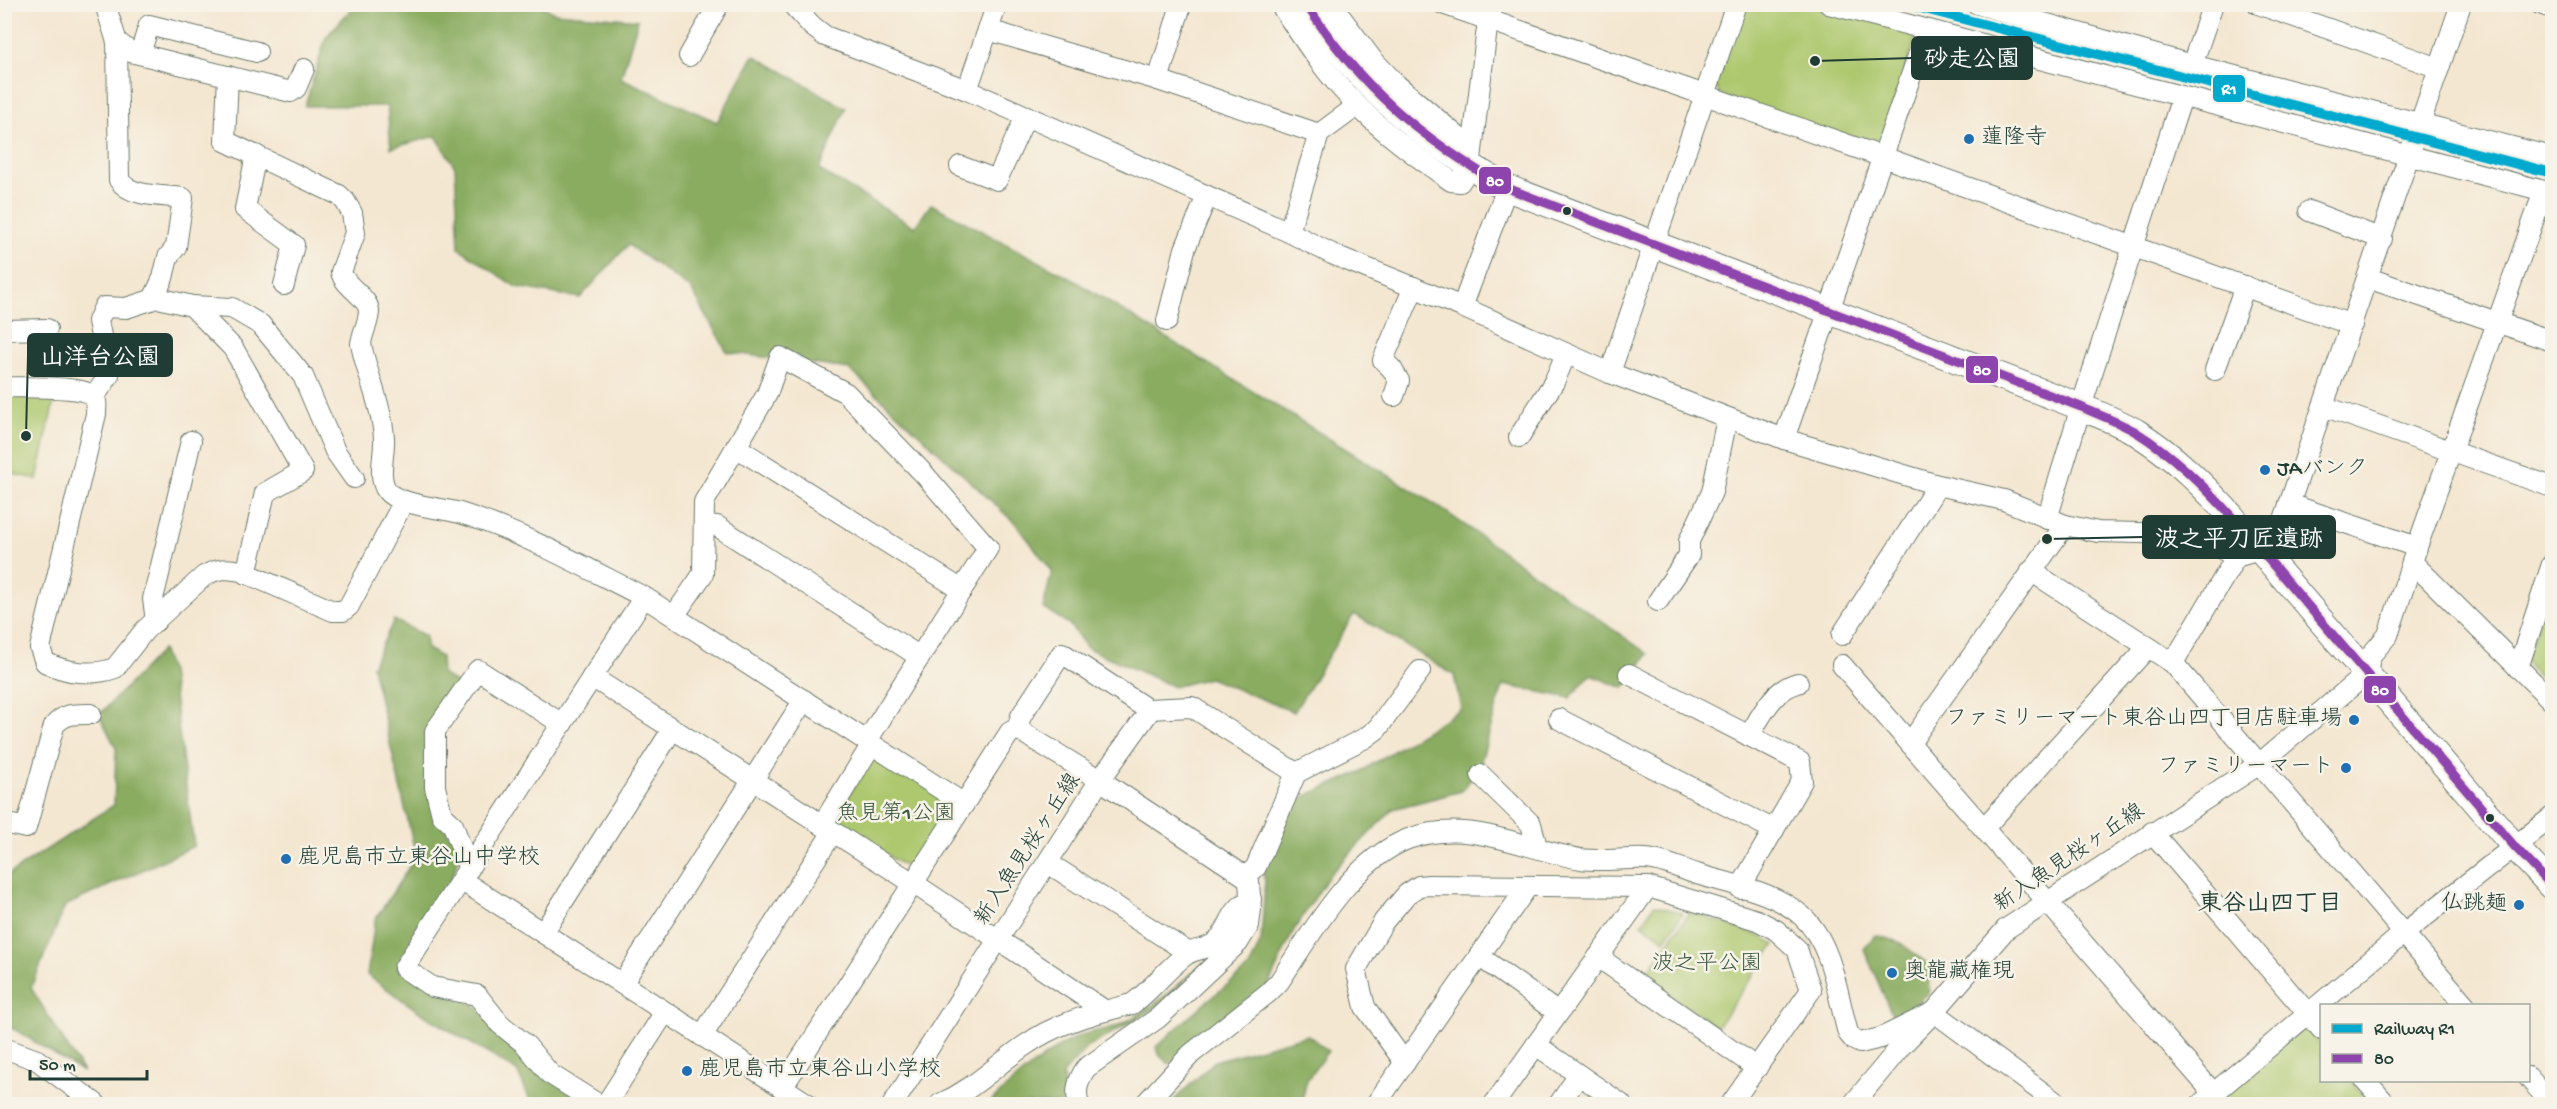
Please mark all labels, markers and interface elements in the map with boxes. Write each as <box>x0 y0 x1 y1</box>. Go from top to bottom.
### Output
callout: 砂走公園 <box>1912 37 2032 79</box>
text: 砂走公園 <box>1924 46 2020 76</box>
line badge: R1 <box>2212 74 2246 103</box>
text: R1 <box>2221 82 2236 101</box>
place label: 蓮隆寺 <box>1981 125 2047 152</box>
marker: 蓮隆寺 <box>1962 132 1976 146</box>
line badge: 80 <box>1478 166 1512 195</box>
text: 80 <box>1486 174 1504 193</box>
unlabelled marker <box>1561 205 1573 217</box>
callout: 山洋台公園 <box>28 334 172 376</box>
text: 山洋台公園 <box>40 344 160 374</box>
line badge: 80 <box>1965 355 1999 384</box>
text: 80 <box>1973 363 1991 382</box>
place label: JAバンク <box>2277 457 2368 483</box>
marker: JAバンク <box>2258 463 2272 477</box>
callout: 波之平刀匠遺跡 <box>2143 516 2335 558</box>
text: 波之平刀匠遺跡 <box>2155 526 2323 556</box>
line badge: 80 <box>2363 675 2397 704</box>
text: 80 <box>2371 683 2389 702</box>
place label: ファミリーマート東谷山四丁目店駐車場 <box>1946 705 2342 733</box>
marker: ファミリーマート東谷山四丁目店駐車場 <box>2347 713 2361 727</box>
place label: ファミリーマート <box>2158 755 2334 781</box>
marker: ファミリーマート <box>2339 761 2353 775</box>
street label: 新入魚見桜ヶ丘線 <box>969 769 1088 931</box>
street label: 新入魚見桜ヶ丘線 <box>1989 798 2150 919</box>
park label: 魚見第1公園 <box>837 801 955 828</box>
unlabelled marker <box>2484 812 2496 824</box>
place label: 鹿児島市立東谷山中学校 <box>298 844 540 872</box>
marker: 鹿児島市立東谷山中学校 <box>279 852 293 866</box>
district label: 東谷山四丁目 <box>2198 890 2342 920</box>
place label: 仏跳麺 <box>2441 891 2507 918</box>
marker: 仏跳麺 <box>2512 898 2526 912</box>
park label: 波之平公園 <box>1652 951 1762 978</box>
place label: 奥龍藏権現 <box>1904 959 2014 986</box>
marker: 奥龍藏権現 <box>1885 966 1899 980</box>
legend <box>2320 1004 2530 1082</box>
text: Railway R1 <box>2374 1020 2455 1041</box>
scale bar <box>30 1043 147 1081</box>
text: 80 <box>2374 1050 2394 1071</box>
text: 50 m <box>39 1056 76 1077</box>
place label: 鹿児島市立東谷山小学校 <box>699 1057 941 1084</box>
marker: 鹿児島市立東谷山小学校 <box>680 1064 694 1078</box>

